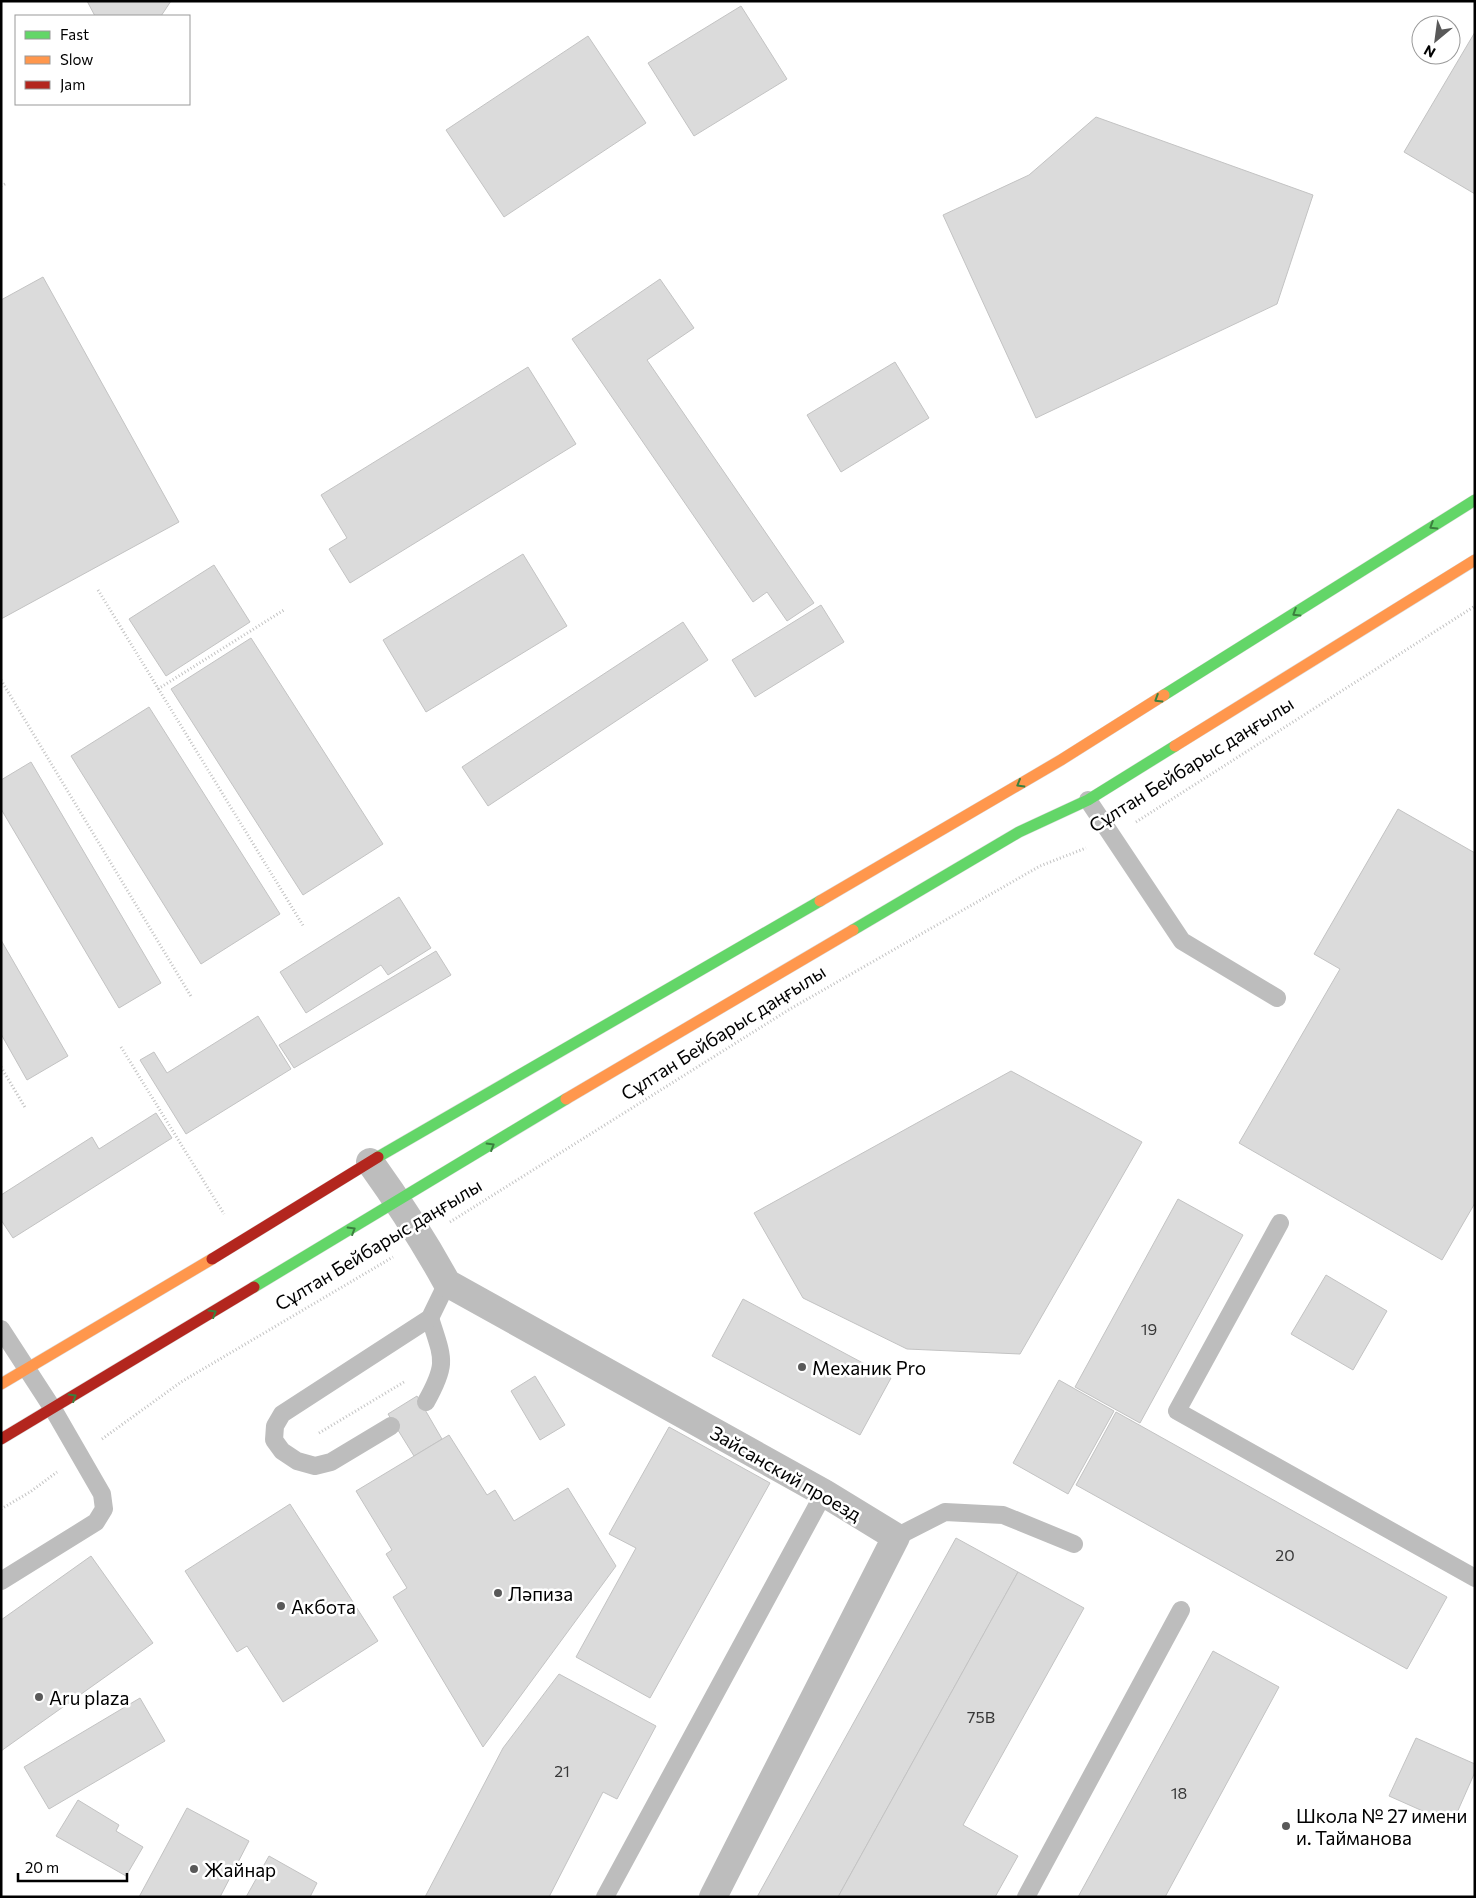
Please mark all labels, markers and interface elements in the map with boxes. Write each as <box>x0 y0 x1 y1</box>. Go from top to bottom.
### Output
legend <box>15 15 190 105</box>
north arrow <box>1411 15 1461 65</box>
text: Fast <box>60 25 89 43</box>
text: N <box>1421 42 1438 62</box>
text: Slow <box>60 50 93 68</box>
text: Jam <box>60 75 85 93</box>
one-way arrow <box>1430 520 1439 529</box>
one-way arrow <box>1292 606 1301 616</box>
street label: Сұлтан Бейбарыс даңғылы <box>1084 691 1298 837</box>
one-way arrow <box>1155 693 1164 702</box>
one-way arrow <box>1016 778 1025 788</box>
street label: Сұлтан Бейбарыс даңғылы <box>616 959 830 1105</box>
one-way arrow <box>486 1142 495 1152</box>
street label: Сұлтан Бейбарыс даңғылы <box>270 1173 486 1315</box>
one-way arrow <box>347 1226 356 1236</box>
one-way arrow <box>207 1310 216 1320</box>
house number: 19 <box>1141 1319 1157 1338</box>
place label: Механик Pro <box>812 1356 926 1379</box>
marker: Механик Pro <box>796 1361 808 1373</box>
one-way arrow <box>68 1393 77 1403</box>
street label: Зайсанский проезд <box>706 1420 866 1526</box>
house number: 20 <box>1275 1545 1295 1564</box>
place label: Ләпиза <box>508 1582 573 1605</box>
marker: Ләпиза <box>492 1587 504 1599</box>
place label: Акбота <box>291 1595 356 1618</box>
marker: Акбота <box>275 1600 287 1612</box>
place label: Aru plaza <box>49 1686 129 1709</box>
marker: Aru plaza <box>33 1691 45 1703</box>
house number: 75В <box>967 1707 995 1726</box>
house number: 21 <box>554 1761 570 1780</box>
house number: 18 <box>1171 1783 1187 1802</box>
place label: Школа № 27 имени и. Тайманова <box>1296 1804 1467 1849</box>
marker: Школа № 27 имени и. Тайманова <box>1280 1820 1292 1832</box>
scale bar <box>18 1850 126 1882</box>
text: 20 m <box>25 1858 59 1876</box>
place label: Жайнар <box>204 1858 276 1881</box>
marker: Жайнар <box>188 1863 200 1875</box>

